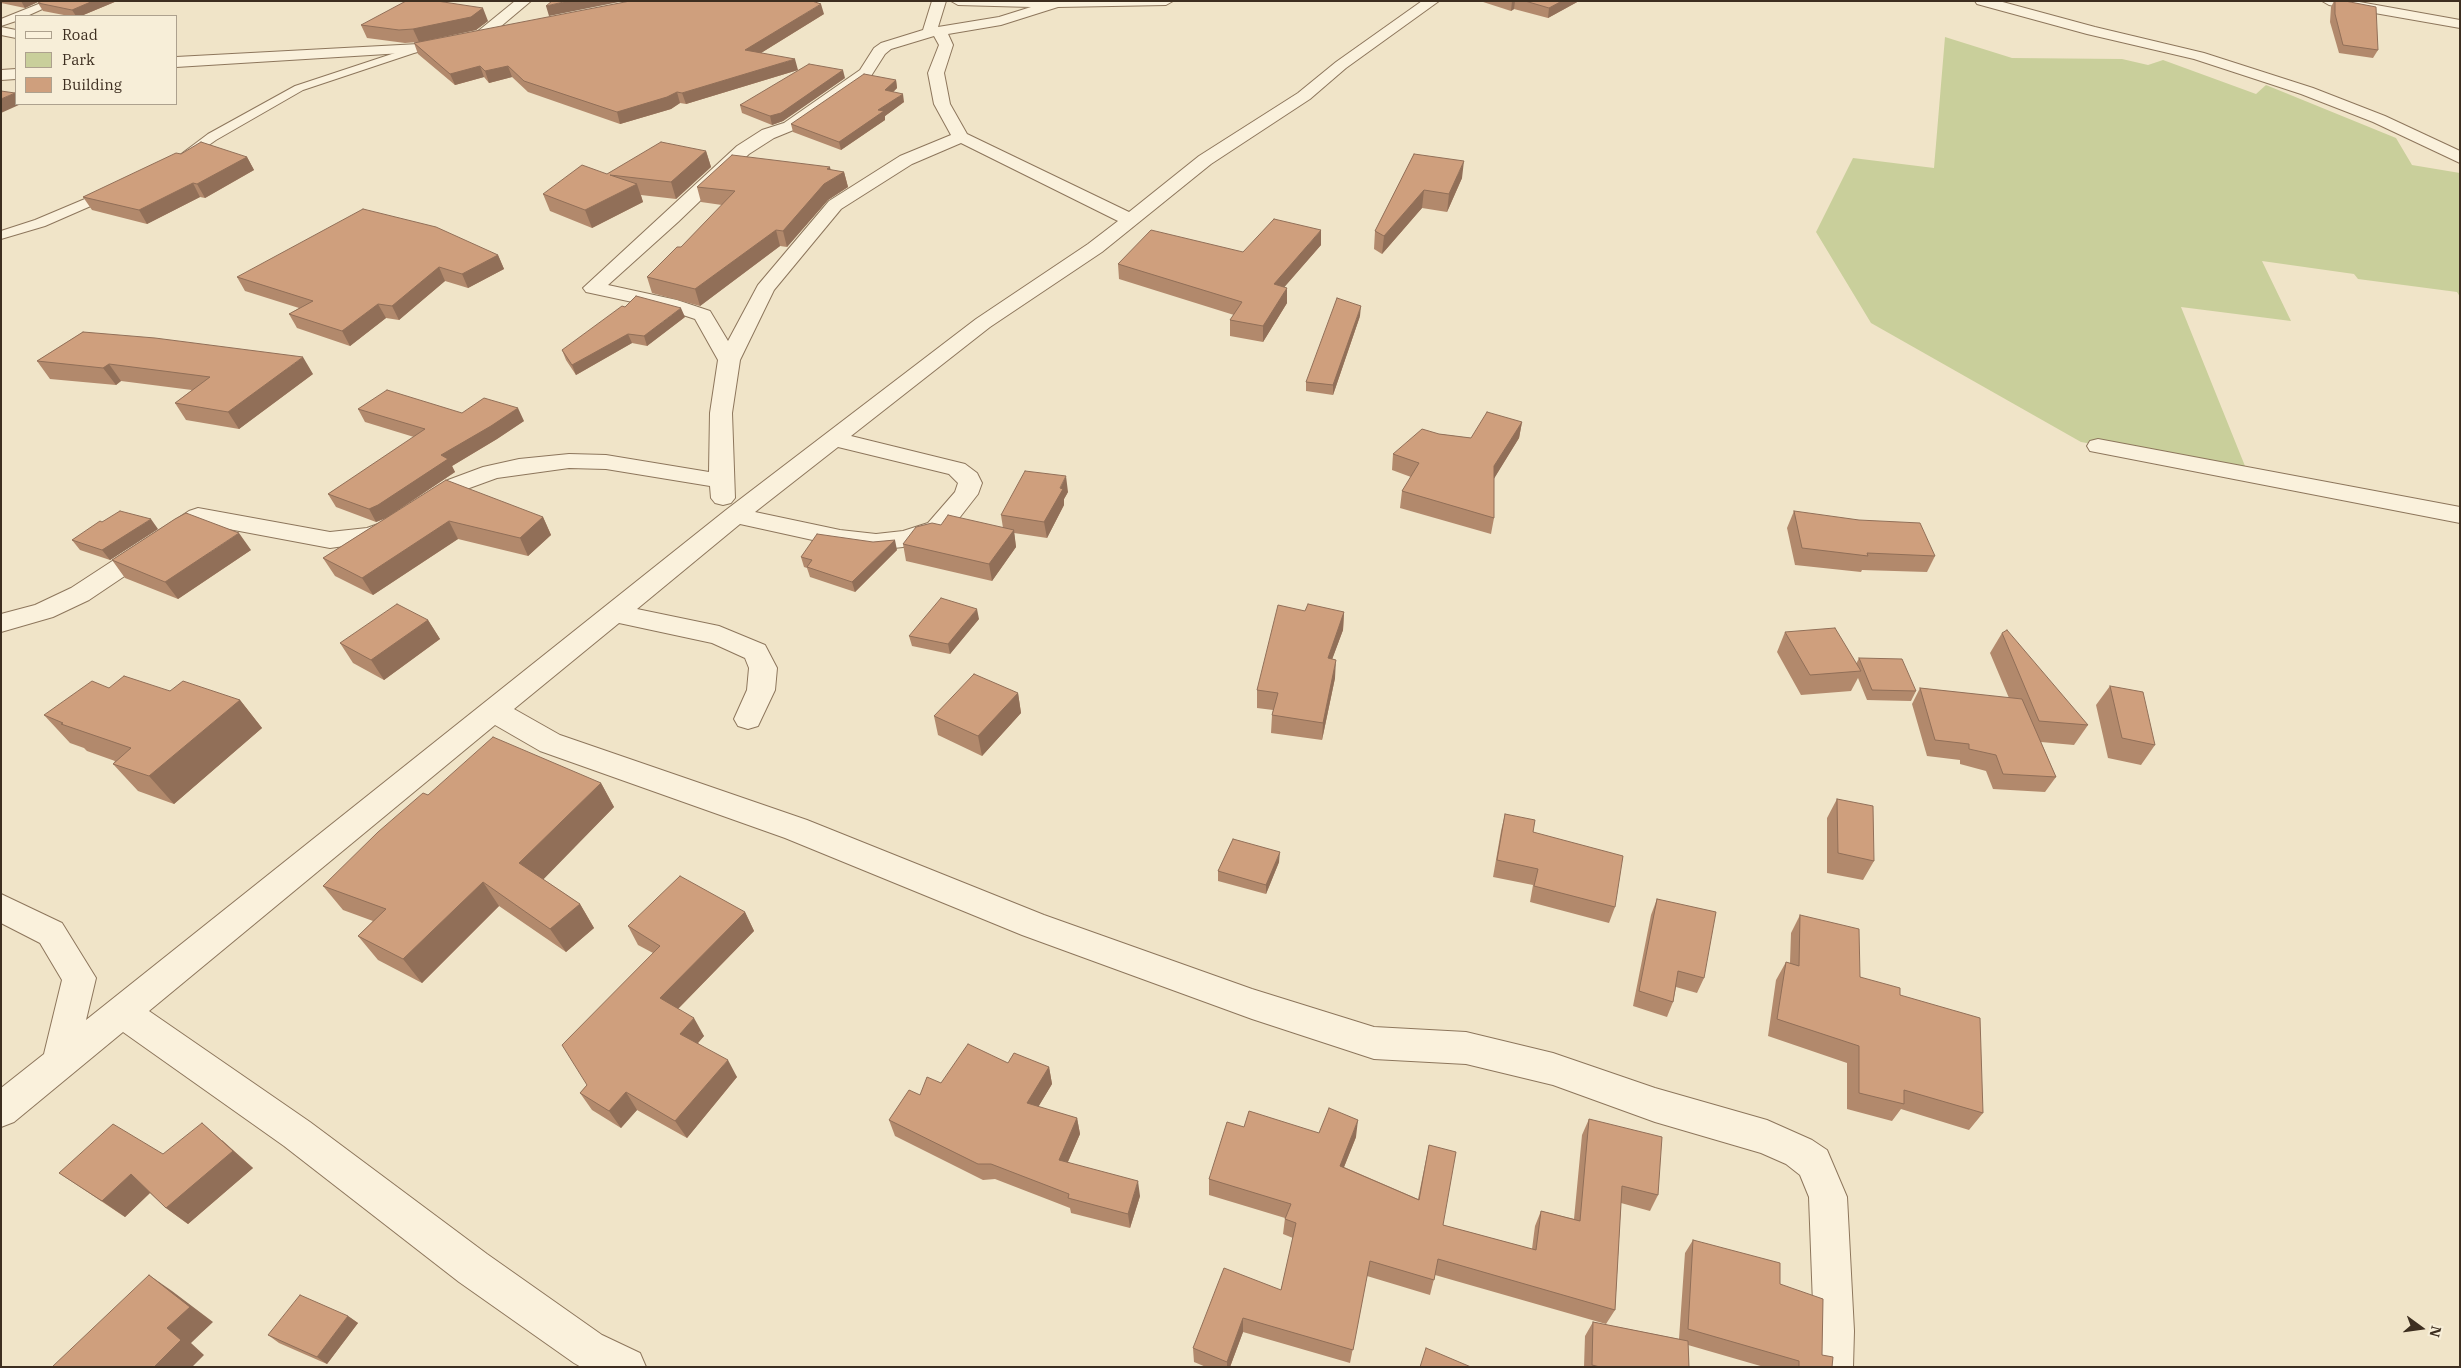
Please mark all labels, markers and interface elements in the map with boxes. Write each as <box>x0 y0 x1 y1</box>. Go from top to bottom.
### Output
legend <box>15 15 178 105</box>
text: Road <box>62 25 98 44</box>
text: Park <box>62 50 95 69</box>
text: Building <box>62 75 122 94</box>
north arrow <box>2396 1303 2446 1353</box>
text: N <box>2425 1324 2446 1339</box>

